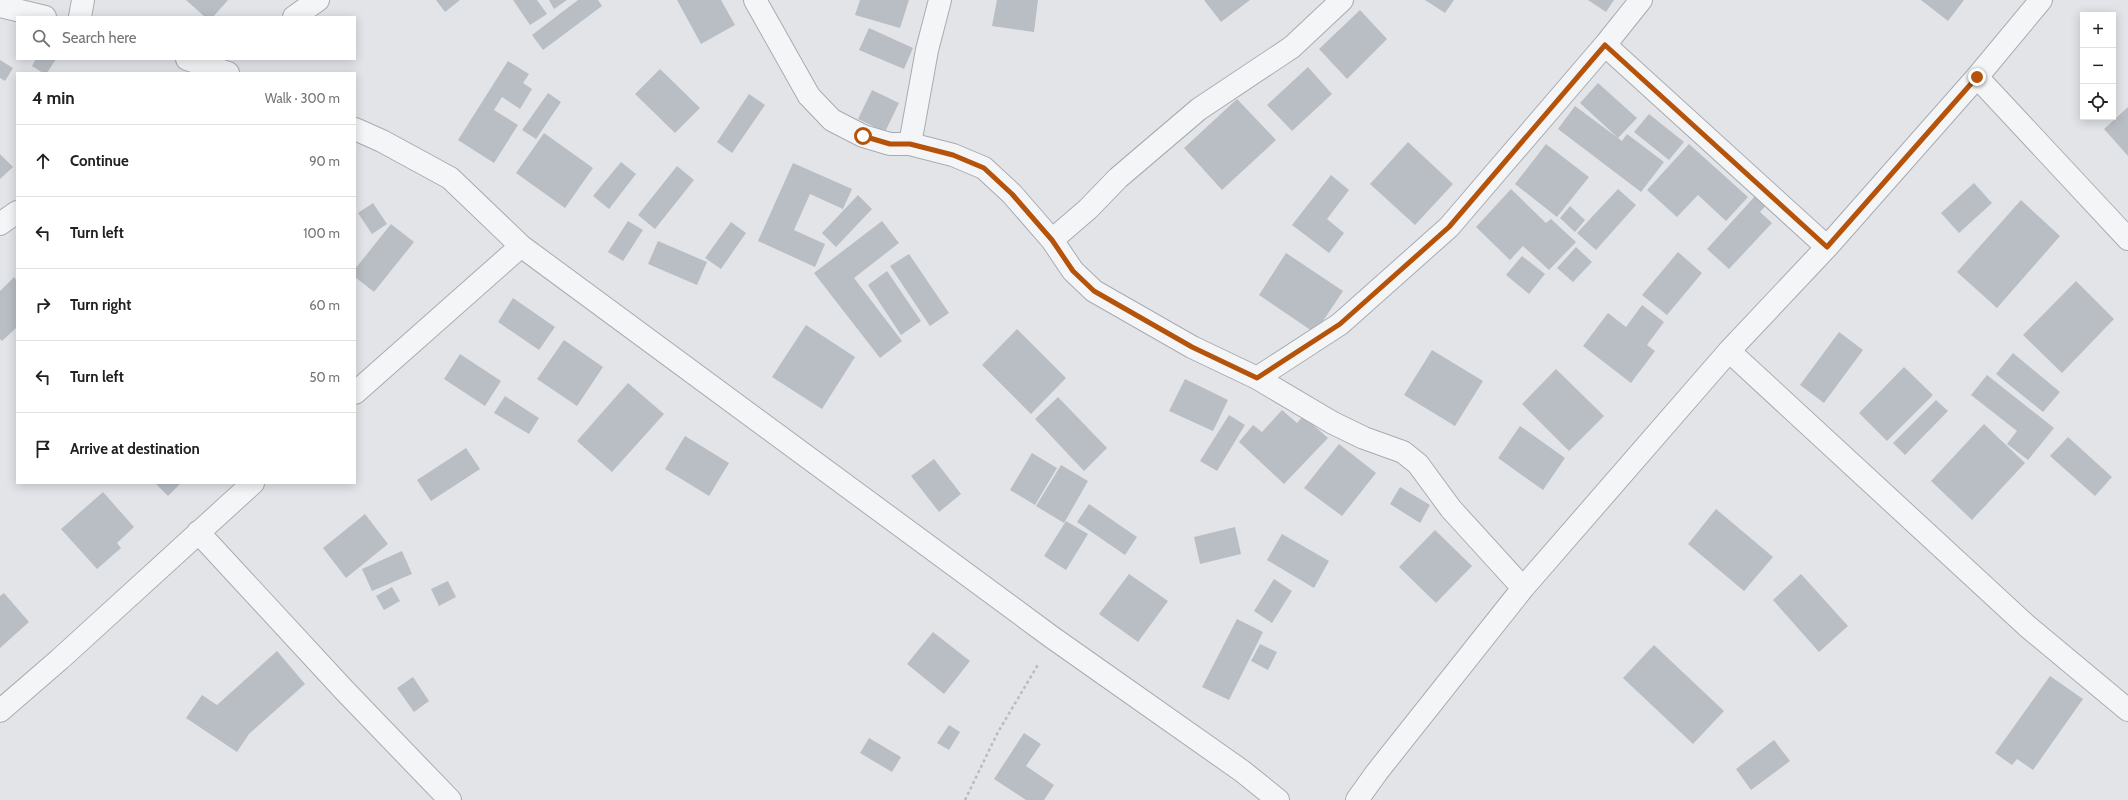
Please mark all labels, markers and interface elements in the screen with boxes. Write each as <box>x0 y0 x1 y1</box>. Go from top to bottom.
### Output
map controls <box>2080 12 2116 120</box>
button: + <box>2080 12 2116 48</box>
search box <box>16 16 356 60</box>
icon: search <box>30 27 52 49</box>
text: Search here <box>62 29 137 47</box>
button: − <box>2080 48 2116 84</box>
route end <box>1968 68 1986 86</box>
button: locate <box>2080 84 2116 120</box>
text: 4 min <box>32 88 75 108</box>
text: Walk · 300 m <box>265 90 340 106</box>
route start <box>854 127 872 145</box>
icon: ahead <box>32 150 54 172</box>
text: Continue <box>70 152 129 170</box>
text: 90 m <box>309 153 340 169</box>
icon: left <box>32 222 54 244</box>
text: Turn left <box>70 224 124 242</box>
text: 100 m <box>303 225 340 241</box>
icon: right <box>32 294 54 316</box>
text: Turn right <box>70 296 131 314</box>
text: 60 m <box>309 297 340 313</box>
icon: left <box>32 366 54 388</box>
text: Turn left <box>70 368 124 386</box>
text: 50 m <box>310 369 340 385</box>
icon: arrive <box>32 438 54 460</box>
text: Arrive at destination <box>70 440 200 458</box>

